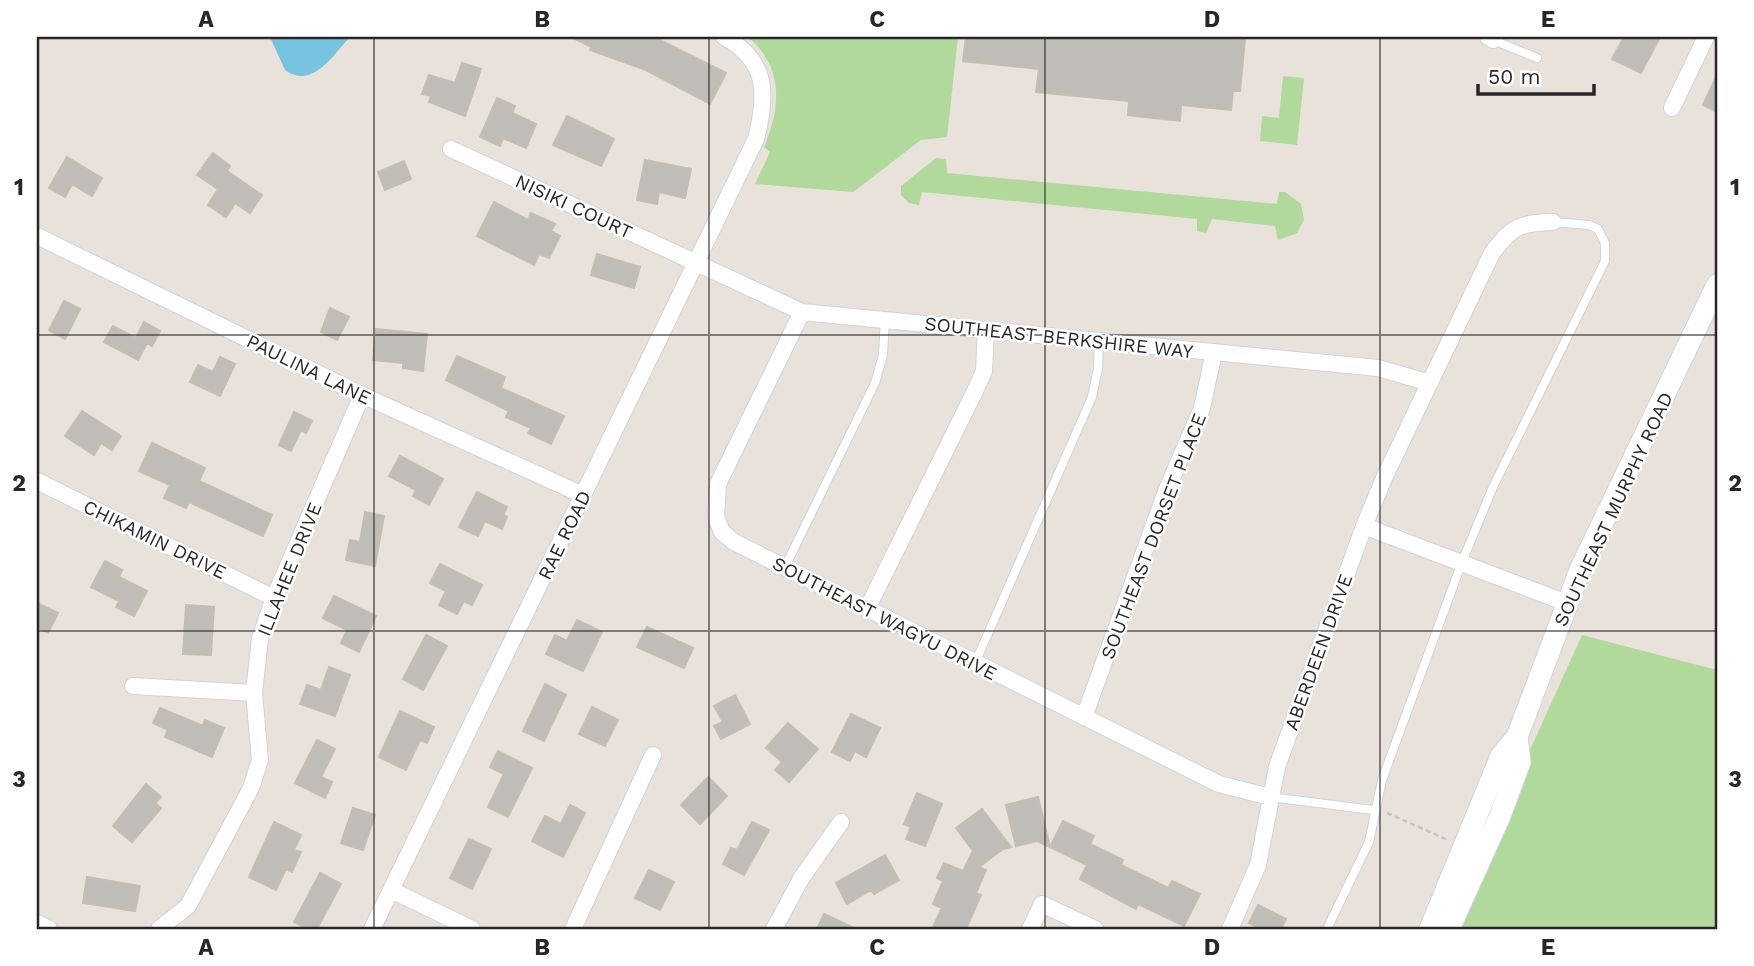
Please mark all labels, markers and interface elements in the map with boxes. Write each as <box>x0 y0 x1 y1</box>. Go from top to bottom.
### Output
text: A <box>198 6 214 33</box>
text: B <box>534 6 550 33</box>
text: C <box>869 6 885 33</box>
text: D <box>1204 6 1220 33</box>
text: E <box>1541 6 1555 33</box>
scale bar <box>1478 52 1593 96</box>
text: 50 m <box>1488 64 1540 89</box>
street label: NISIKI COURT <box>512 169 636 244</box>
text: 1 <box>14 174 24 201</box>
text: 1 <box>1730 174 1740 201</box>
street label: SOUTHEAST BERKSHIRE WAY <box>923 312 1195 363</box>
street label: PAULINA LANE <box>243 329 375 409</box>
street label: SOUTHEAST MURPHY ROAD <box>1549 388 1678 630</box>
street label: SOUTHEAST DORSET PLACE <box>1096 410 1211 662</box>
text: 2 <box>12 470 26 497</box>
text: 2 <box>1728 470 1742 497</box>
street label: RAE ROAD <box>533 487 596 584</box>
street label: CHIKAMIN DRIVE <box>80 495 230 584</box>
street label: ILLAHEE DRIVE <box>252 499 327 639</box>
street label: SOUTHEAST WAGYU DRIVE <box>769 552 1001 685</box>
street label: ABERDEEN DRIVE <box>1280 571 1357 733</box>
text: 3 <box>12 766 26 793</box>
text: 3 <box>1728 766 1742 793</box>
text: A <box>198 934 214 961</box>
text: B <box>534 934 550 961</box>
text: C <box>869 934 885 961</box>
text: D <box>1204 934 1220 961</box>
text: E <box>1541 934 1555 961</box>

